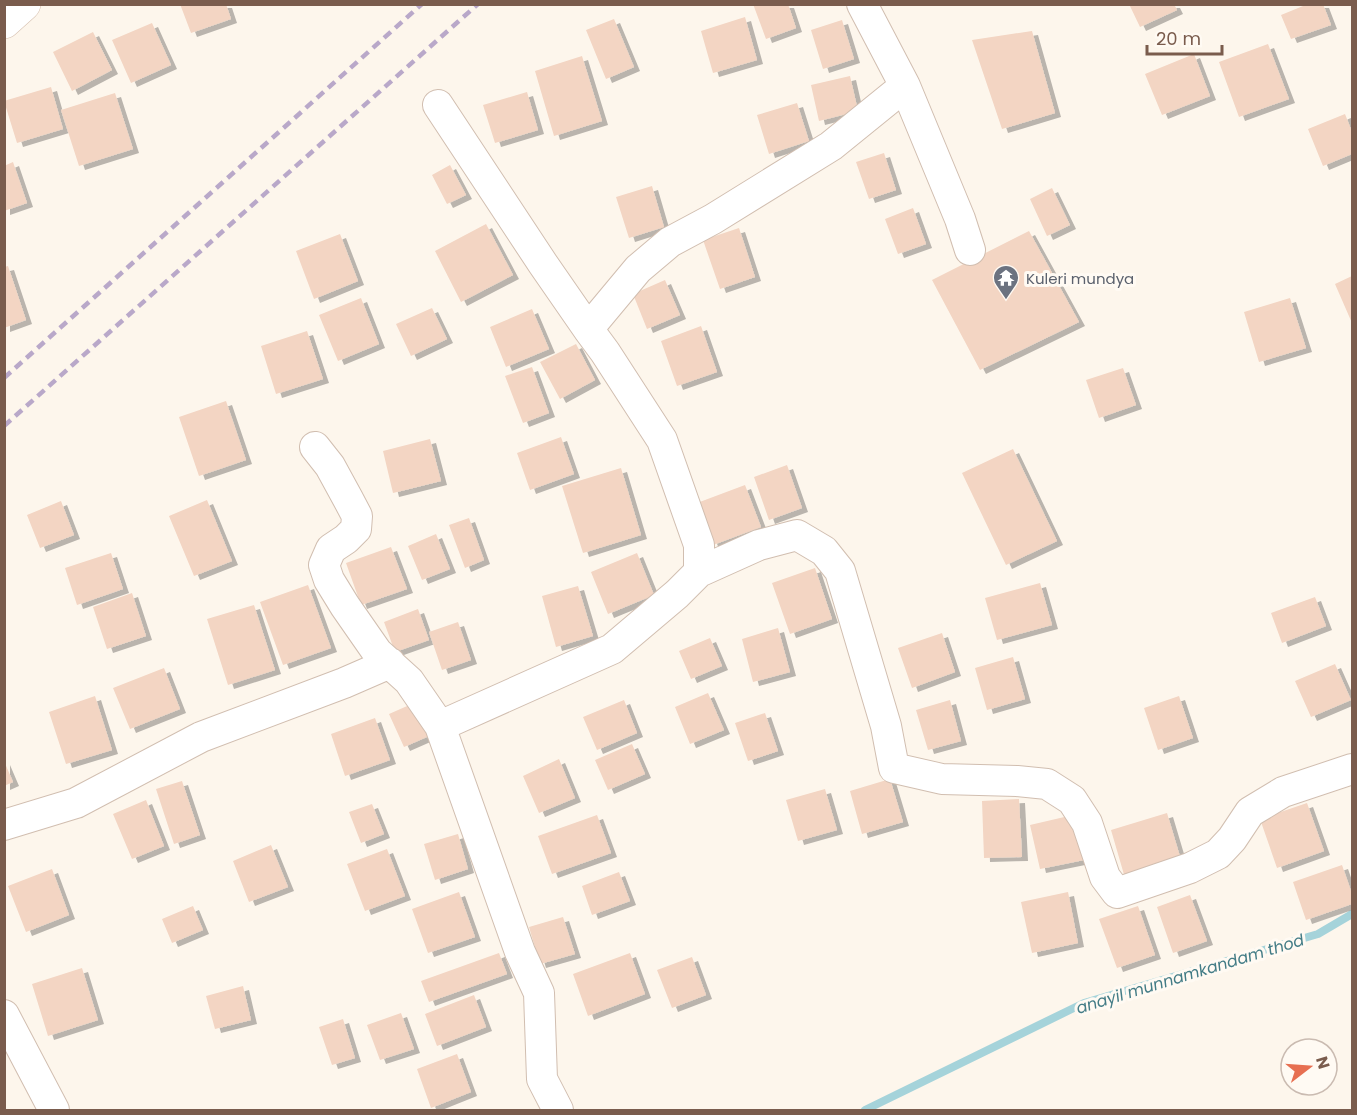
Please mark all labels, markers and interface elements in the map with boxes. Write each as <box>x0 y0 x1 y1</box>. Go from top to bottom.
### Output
scale bar <box>1147 18 1222 56</box>
text: 20 m <box>1156 26 1201 51</box>
temple icon: Kuleri mundya <box>991 263 1021 301</box>
place label: Kuleri mundya <box>1026 268 1134 289</box>
water label: anayil munnamkandam thod <box>1073 928 1307 1020</box>
north arrow <box>1279 1037 1339 1097</box>
text: N <box>1310 1054 1336 1072</box>

